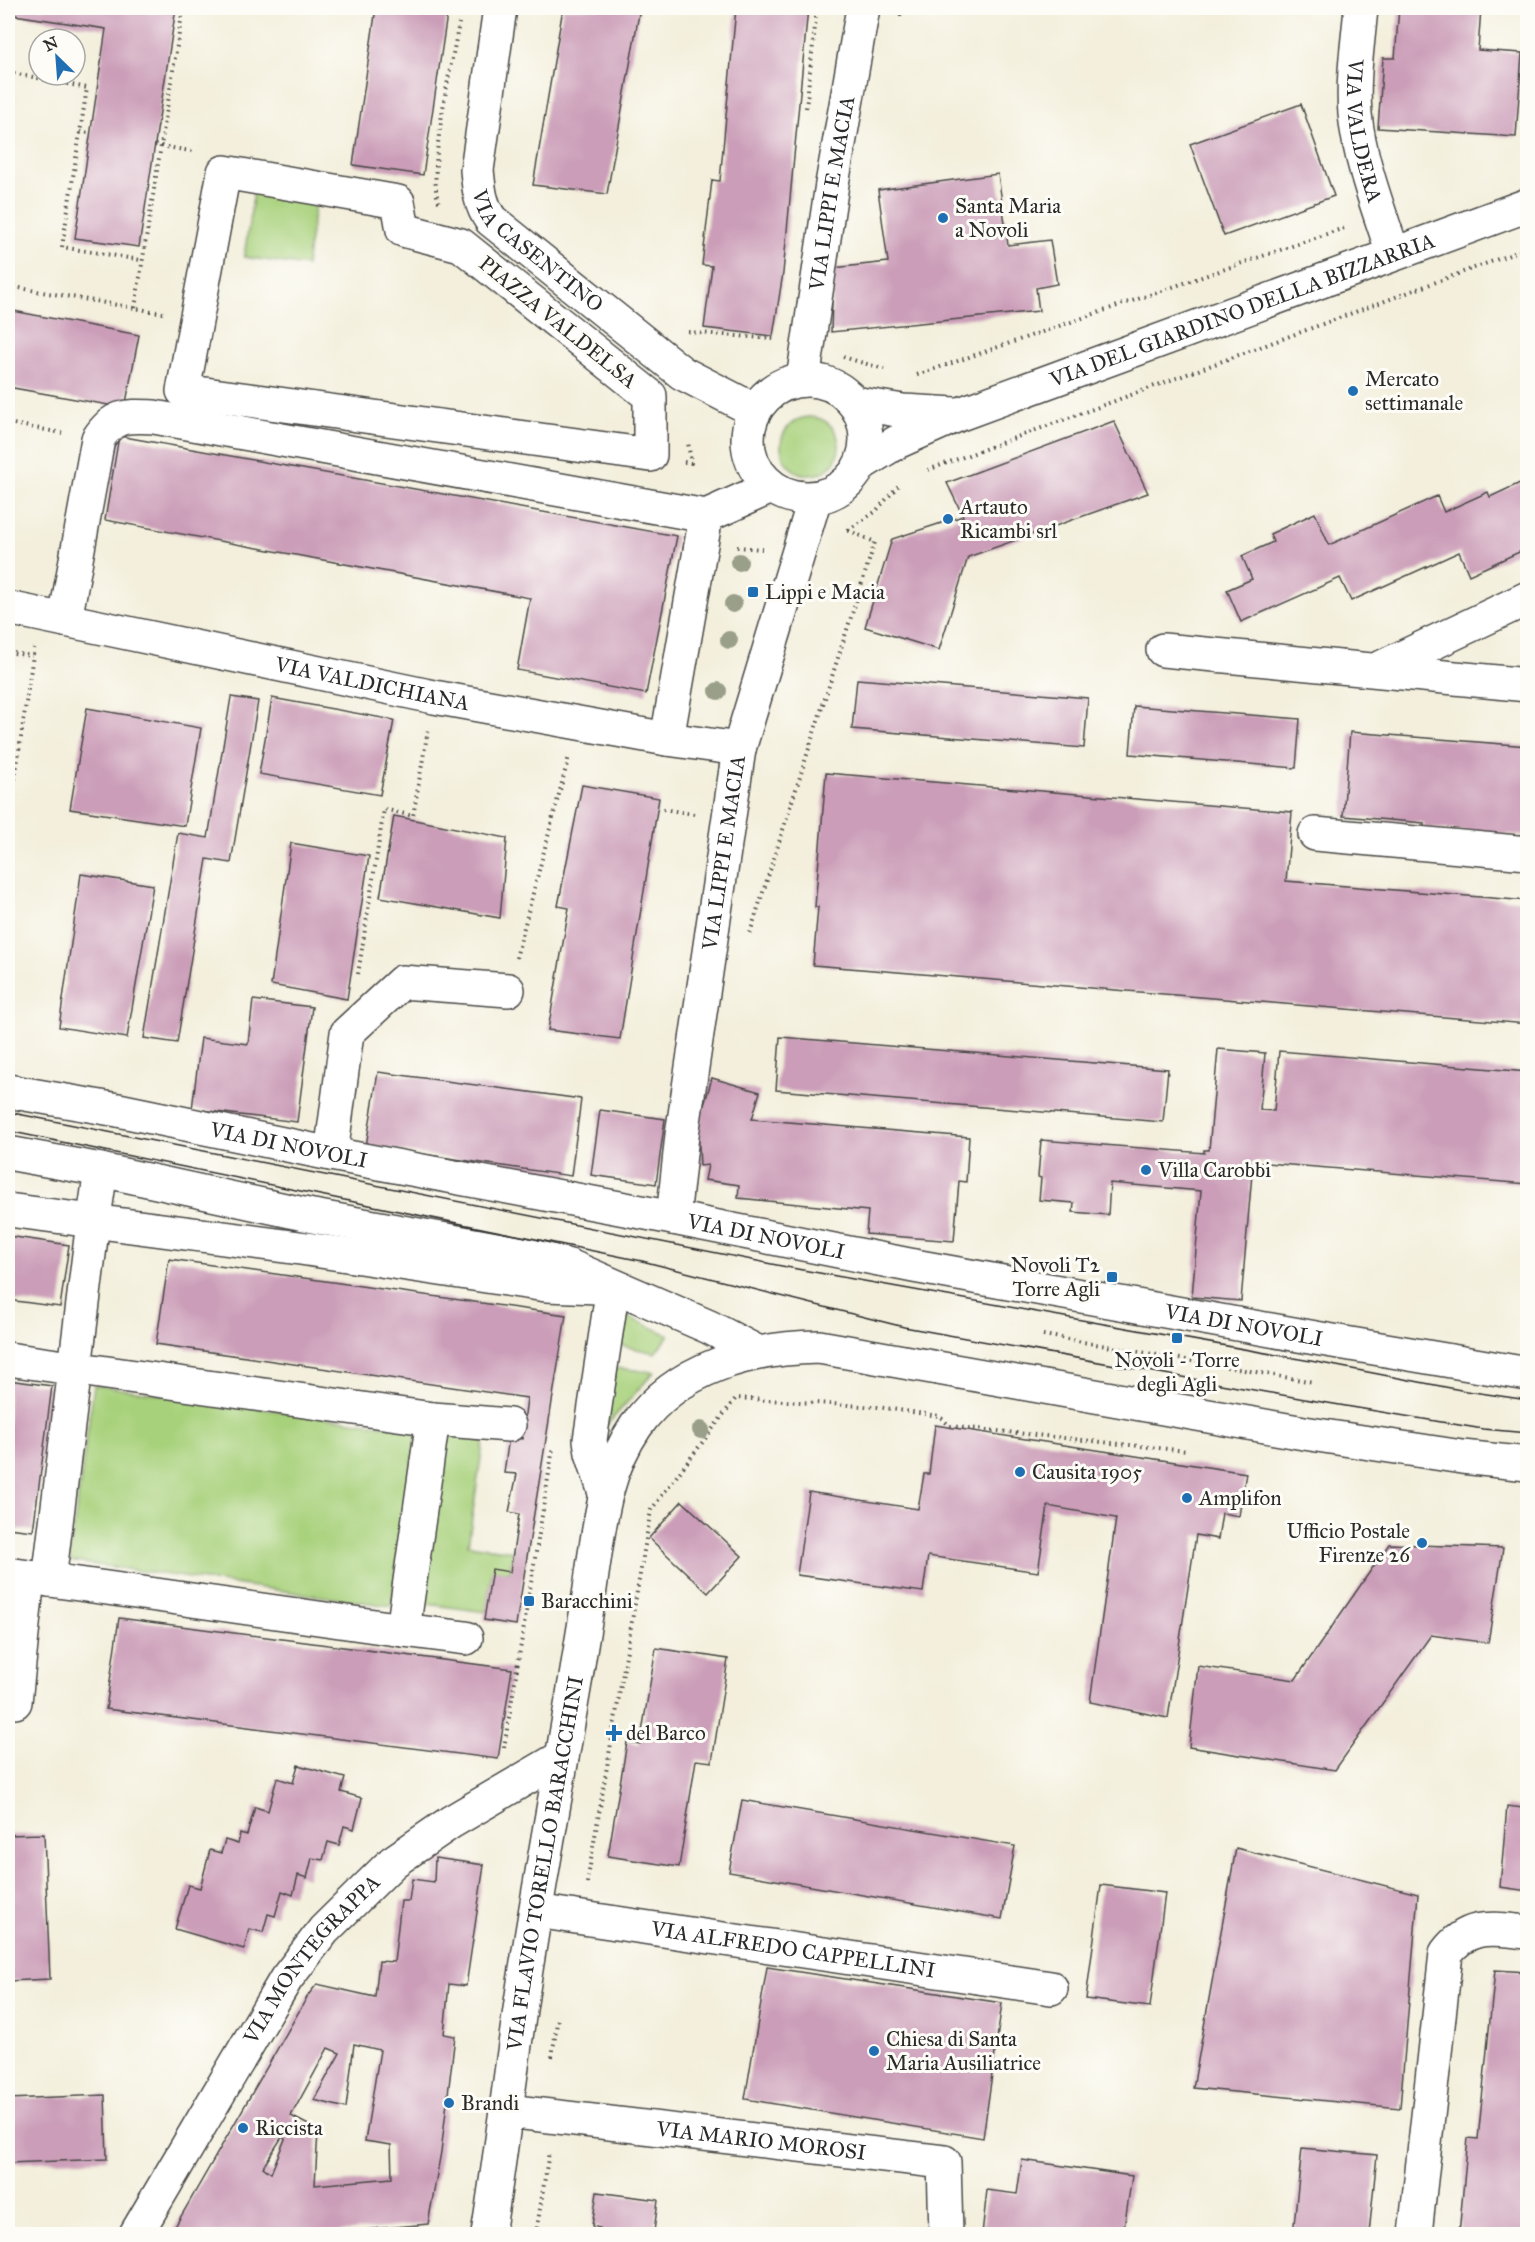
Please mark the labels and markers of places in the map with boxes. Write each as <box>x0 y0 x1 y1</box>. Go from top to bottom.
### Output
place label: Santa Maria a Novoli <box>955 193 1061 243</box>
marker: Santa Maria a Novoli <box>936 211 950 225</box>
place label: Mercato settimanale <box>1365 366 1463 416</box>
marker: Mercato settimanale <box>1346 384 1360 398</box>
place label: Artauto Ricambi srl <box>959 494 1058 544</box>
marker: Artauto Ricambi srl <box>941 512 955 526</box>
place label: Lippi e Macia <box>765 579 885 605</box>
marker: Lippi e Macia <box>746 585 760 599</box>
place label: Villa Carobbi <box>1157 1157 1271 1183</box>
marker: Villa Carobbi <box>1139 1163 1153 1177</box>
place label: Novoli T2 Torre Agli <box>1011 1252 1101 1302</box>
marker: Novoli T2 Torre Agli <box>1105 1270 1119 1284</box>
marker: Novoli - Torre degli Agli <box>1170 1331 1184 1345</box>
place label: Novoli - Torre degli Agli <box>1114 1347 1240 1397</box>
place label: Causita 1905 <box>1032 1459 1142 1485</box>
marker: Causita 1905 <box>1013 1465 1027 1479</box>
place label: Amplifon <box>1198 1485 1282 1511</box>
marker: Amplifon <box>1180 1491 1194 1505</box>
place label: Ufficio Postale Firenze 26 <box>1286 1518 1411 1568</box>
marker: Ufficio Postale Firenze 26 <box>1415 1536 1429 1550</box>
place label: Baracchini <box>541 1588 633 1614</box>
marker: Baracchini <box>522 1594 536 1608</box>
place label: del Barco <box>626 1720 706 1746</box>
marker: del Barco <box>607 1726 621 1740</box>
place label: Chiesa di Santa Maria Ausiliatrice <box>886 2026 1041 2076</box>
marker: Chiesa di Santa Maria Ausiliatrice <box>867 2044 881 2058</box>
place label: Brandi <box>461 2090 519 2116</box>
marker: Brandi <box>442 2096 456 2110</box>
place label: Riccista <box>255 2115 323 2141</box>
marker: Riccista <box>236 2121 250 2135</box>

